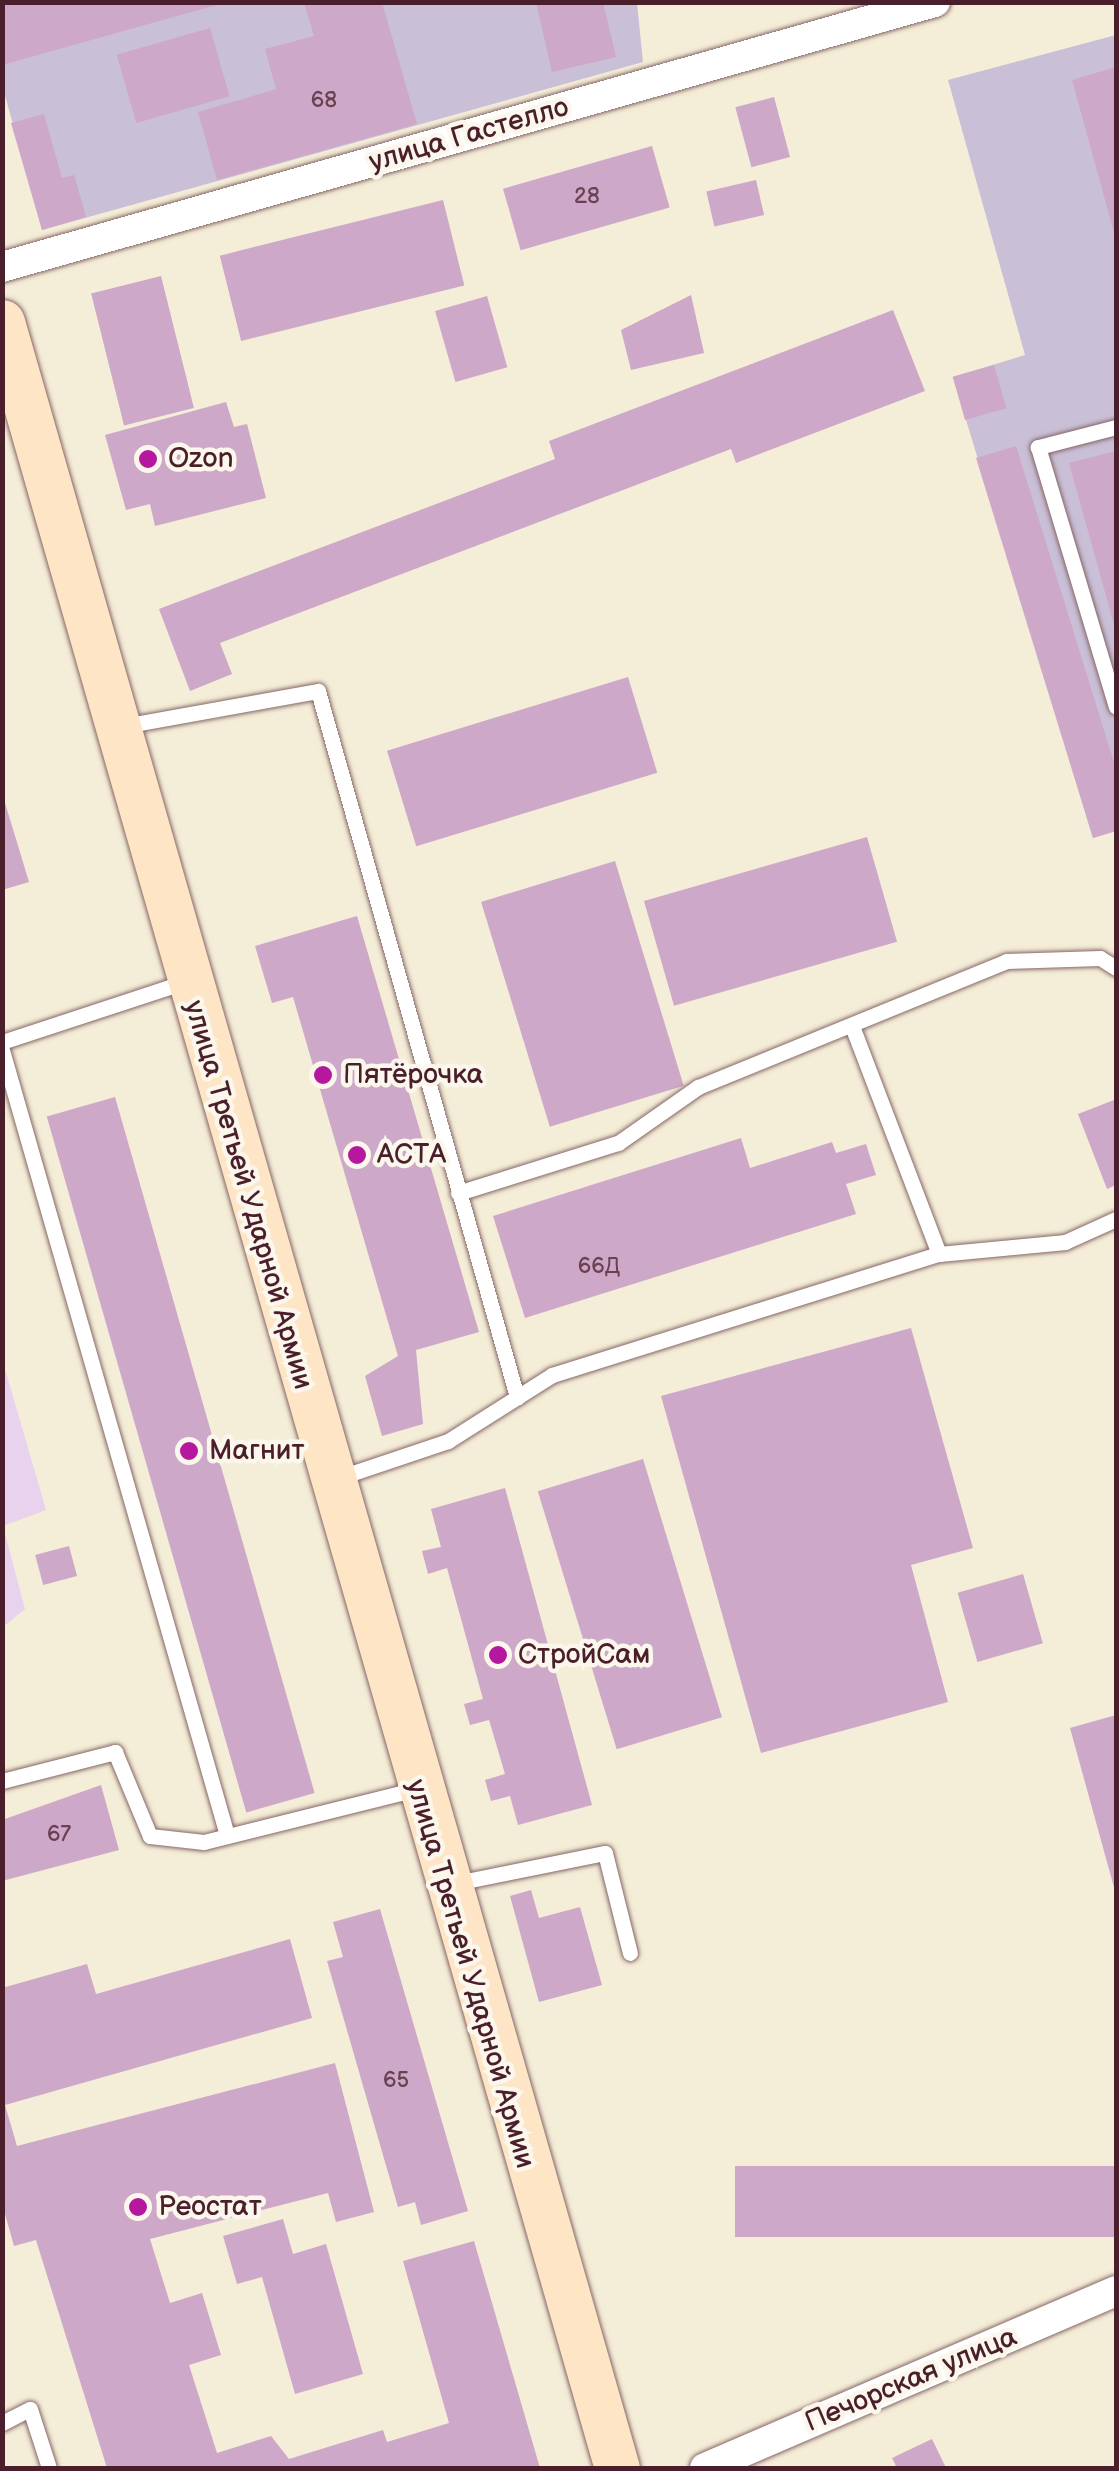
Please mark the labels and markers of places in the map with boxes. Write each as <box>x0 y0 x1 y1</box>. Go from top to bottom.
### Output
place label: Ozon <box>168 442 234 476</box>
marker: Ozon <box>137 448 159 470</box>
place label: Пятёрочка <box>343 1058 483 1092</box>
marker: Пятёрочка <box>312 1064 334 1086</box>
place label: АСТА <box>377 1138 446 1172</box>
marker: АСТА <box>346 1144 368 1166</box>
place label: Магнит <box>209 1434 304 1468</box>
marker: Магнит <box>178 1440 200 1462</box>
place label: СтройСам <box>518 1638 650 1672</box>
marker: СтройСам <box>487 1644 509 1666</box>
place label: Реостат <box>158 2190 262 2224</box>
marker: Реостат <box>127 2196 149 2218</box>

